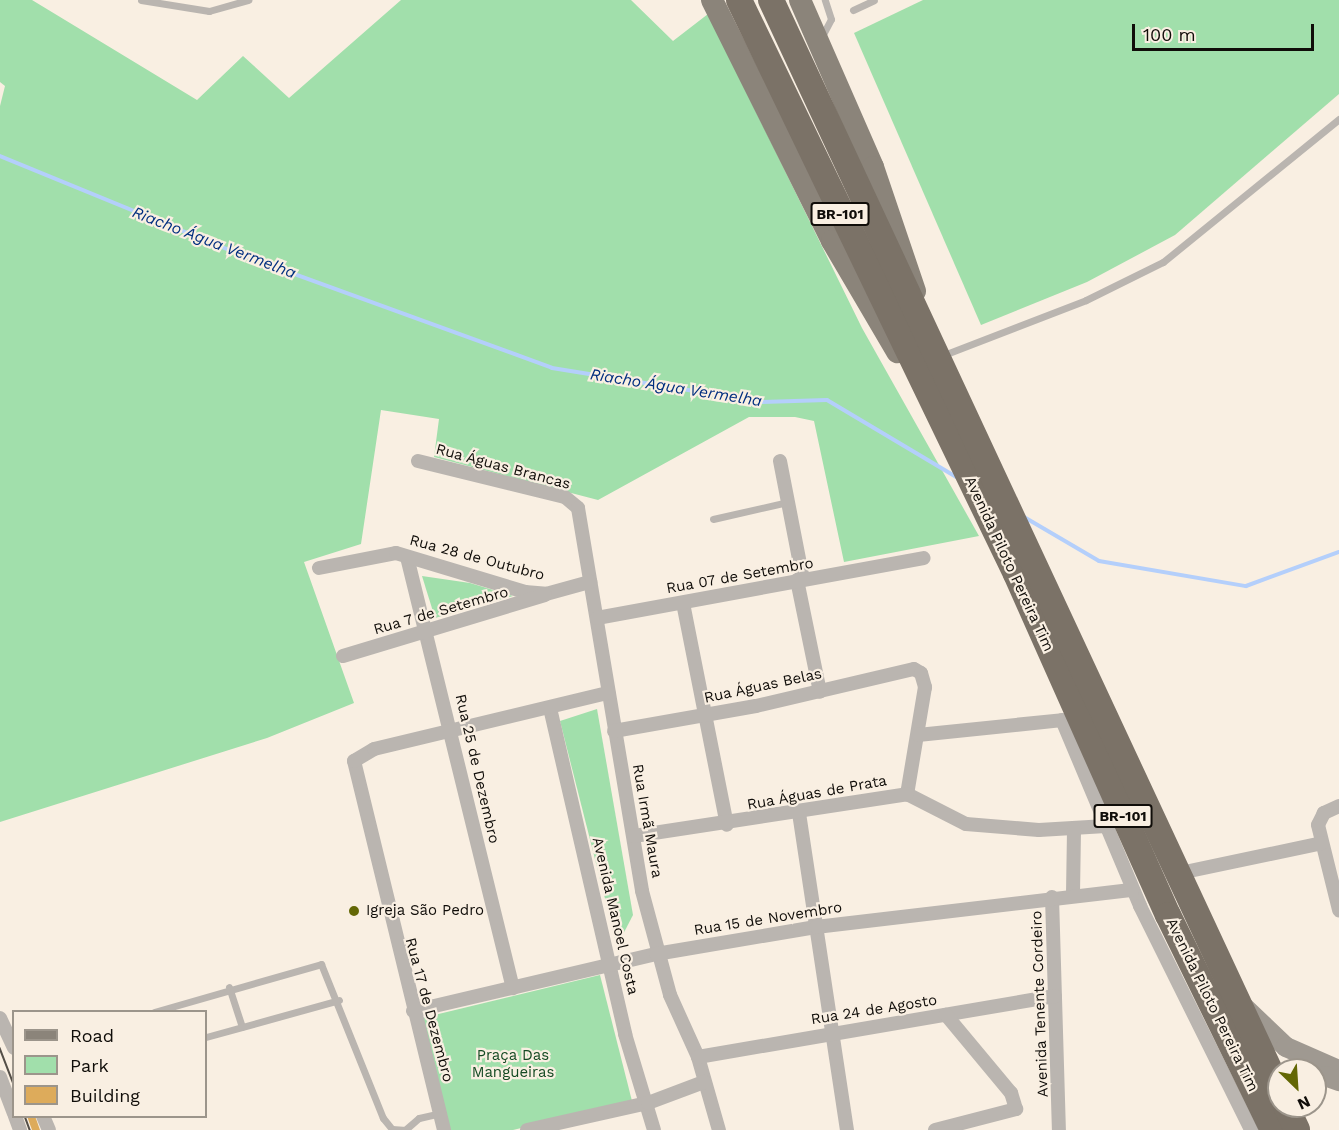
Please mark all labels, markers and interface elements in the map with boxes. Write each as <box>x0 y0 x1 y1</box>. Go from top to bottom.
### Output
scale bar <box>1135 12 1316 50</box>
text: 100 m <box>1143 24 1196 45</box>
water label: Riacho Água Vermelha <box>129 203 299 283</box>
road number: BR-101 <box>810 203 870 225</box>
water label: Riacho Água Vermelha <box>588 365 764 411</box>
street label: Rua Águas Brancas <box>433 440 573 494</box>
street label: Avenida Piloto Pereira Tim <box>960 473 1058 655</box>
street label: Rua 28 de Outubro <box>407 531 547 585</box>
street label: Rua 07 de Setembro <box>665 554 815 598</box>
street label: Rua 7 de Setembro <box>371 583 511 639</box>
street label: Rua Águas Belas <box>702 665 824 707</box>
street label: Rua 25 de Dezembro <box>451 692 503 846</box>
street label: Rua Irmã Maura <box>628 762 666 880</box>
street label: Rua Águas de Prata <box>745 772 889 814</box>
road number: BR-101 <box>1093 805 1153 827</box>
street label: Avenida Manoel Costa <box>588 835 642 997</box>
street label: Rua 15 de Novembro <box>692 898 844 940</box>
place label: Igreja São Pedro <box>366 902 484 920</box>
marker: Igreja São Pedro <box>347 904 361 918</box>
street label: Avenida Tenente Cordeiro <box>1028 910 1052 1098</box>
street label: Avenida Piloto Pereira Tim <box>1162 915 1262 1095</box>
street label: Rua 17 de Dezembro <box>401 935 457 1085</box>
street label: Rua 24 de Agosto <box>809 991 939 1029</box>
legend <box>12 1010 207 1118</box>
text: Road <box>70 1025 114 1046</box>
park label: Praça Das Mangueiras <box>472 1046 554 1081</box>
text: Park <box>70 1055 109 1076</box>
north arrow <box>1267 1058 1327 1118</box>
text: Building <box>70 1085 140 1106</box>
text: N <box>1295 1092 1313 1114</box>

